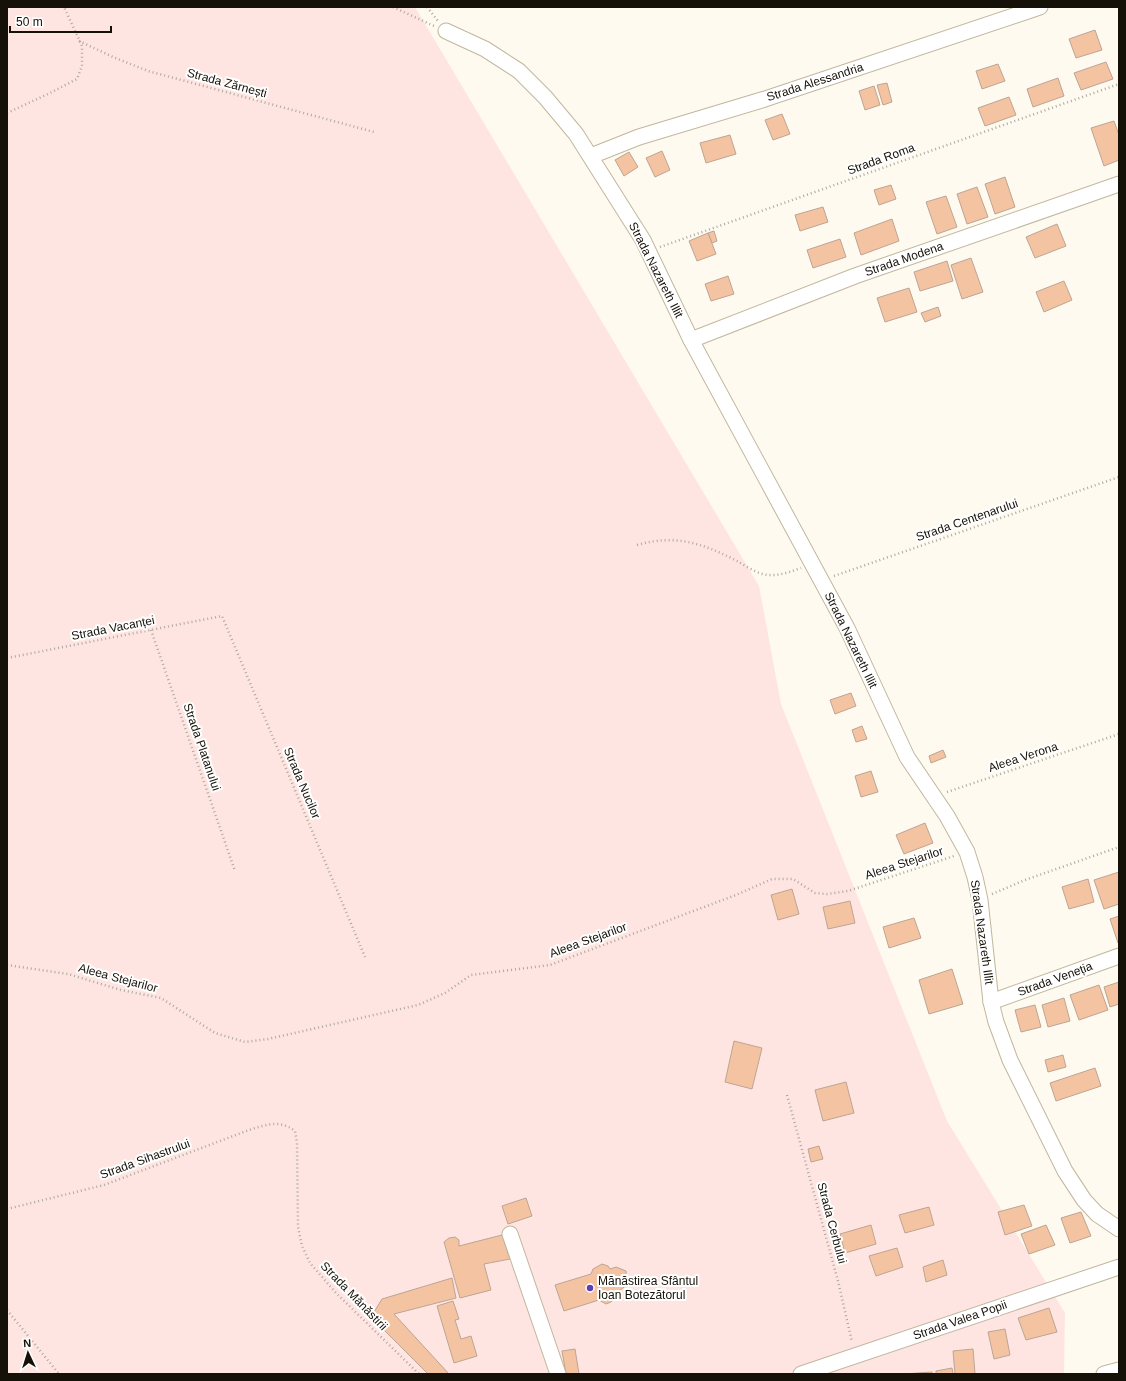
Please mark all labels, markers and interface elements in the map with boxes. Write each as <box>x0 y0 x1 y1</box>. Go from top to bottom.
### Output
scale bar <box>10 8 111 34</box>
text: 50 m <box>16 15 43 29</box>
street label: Strada Alessandria <box>765 60 865 104</box>
street label: Strada Zărnești <box>186 66 268 100</box>
street label: Strada Roma <box>845 140 917 178</box>
street label: Strada Nazareth Illit <box>626 220 686 321</box>
street label: Strada Modena <box>863 239 945 279</box>
street label: Strada Centenarului <box>914 496 1020 544</box>
street label: Strada Nazareth Illit <box>822 590 881 691</box>
street label: Strada Vacanței <box>70 613 156 643</box>
street label: Strada Platanului <box>181 702 223 792</box>
street label: Aleea Verona <box>987 739 1060 775</box>
street label: Strada Nucilor <box>281 745 323 821</box>
street label: Aleea Stejarilor <box>863 844 945 882</box>
street label: Strada Nazareth Illit <box>968 879 996 986</box>
street label: Aleea Stejarilor <box>547 920 629 960</box>
street label: Strada Veneția <box>1016 959 1095 999</box>
street label: Aleea Stejarilor <box>77 961 159 995</box>
street label: Strada Sihastrului <box>98 1136 192 1182</box>
street label: Strada Cerbului <box>814 1181 850 1265</box>
street label: Strada Mănăstirii <box>318 1259 390 1333</box>
place label: Mănăstirea Sfântul Ioan Botezătorul <box>598 1274 698 1302</box>
marker: Mănăstirea Sfântul Ioan Botezătorul <box>585 1283 595 1293</box>
street label: Strada Valea Popii <box>911 1297 1009 1343</box>
north arrow <box>8 1333 48 1373</box>
text: N <box>23 1337 32 1349</box>

